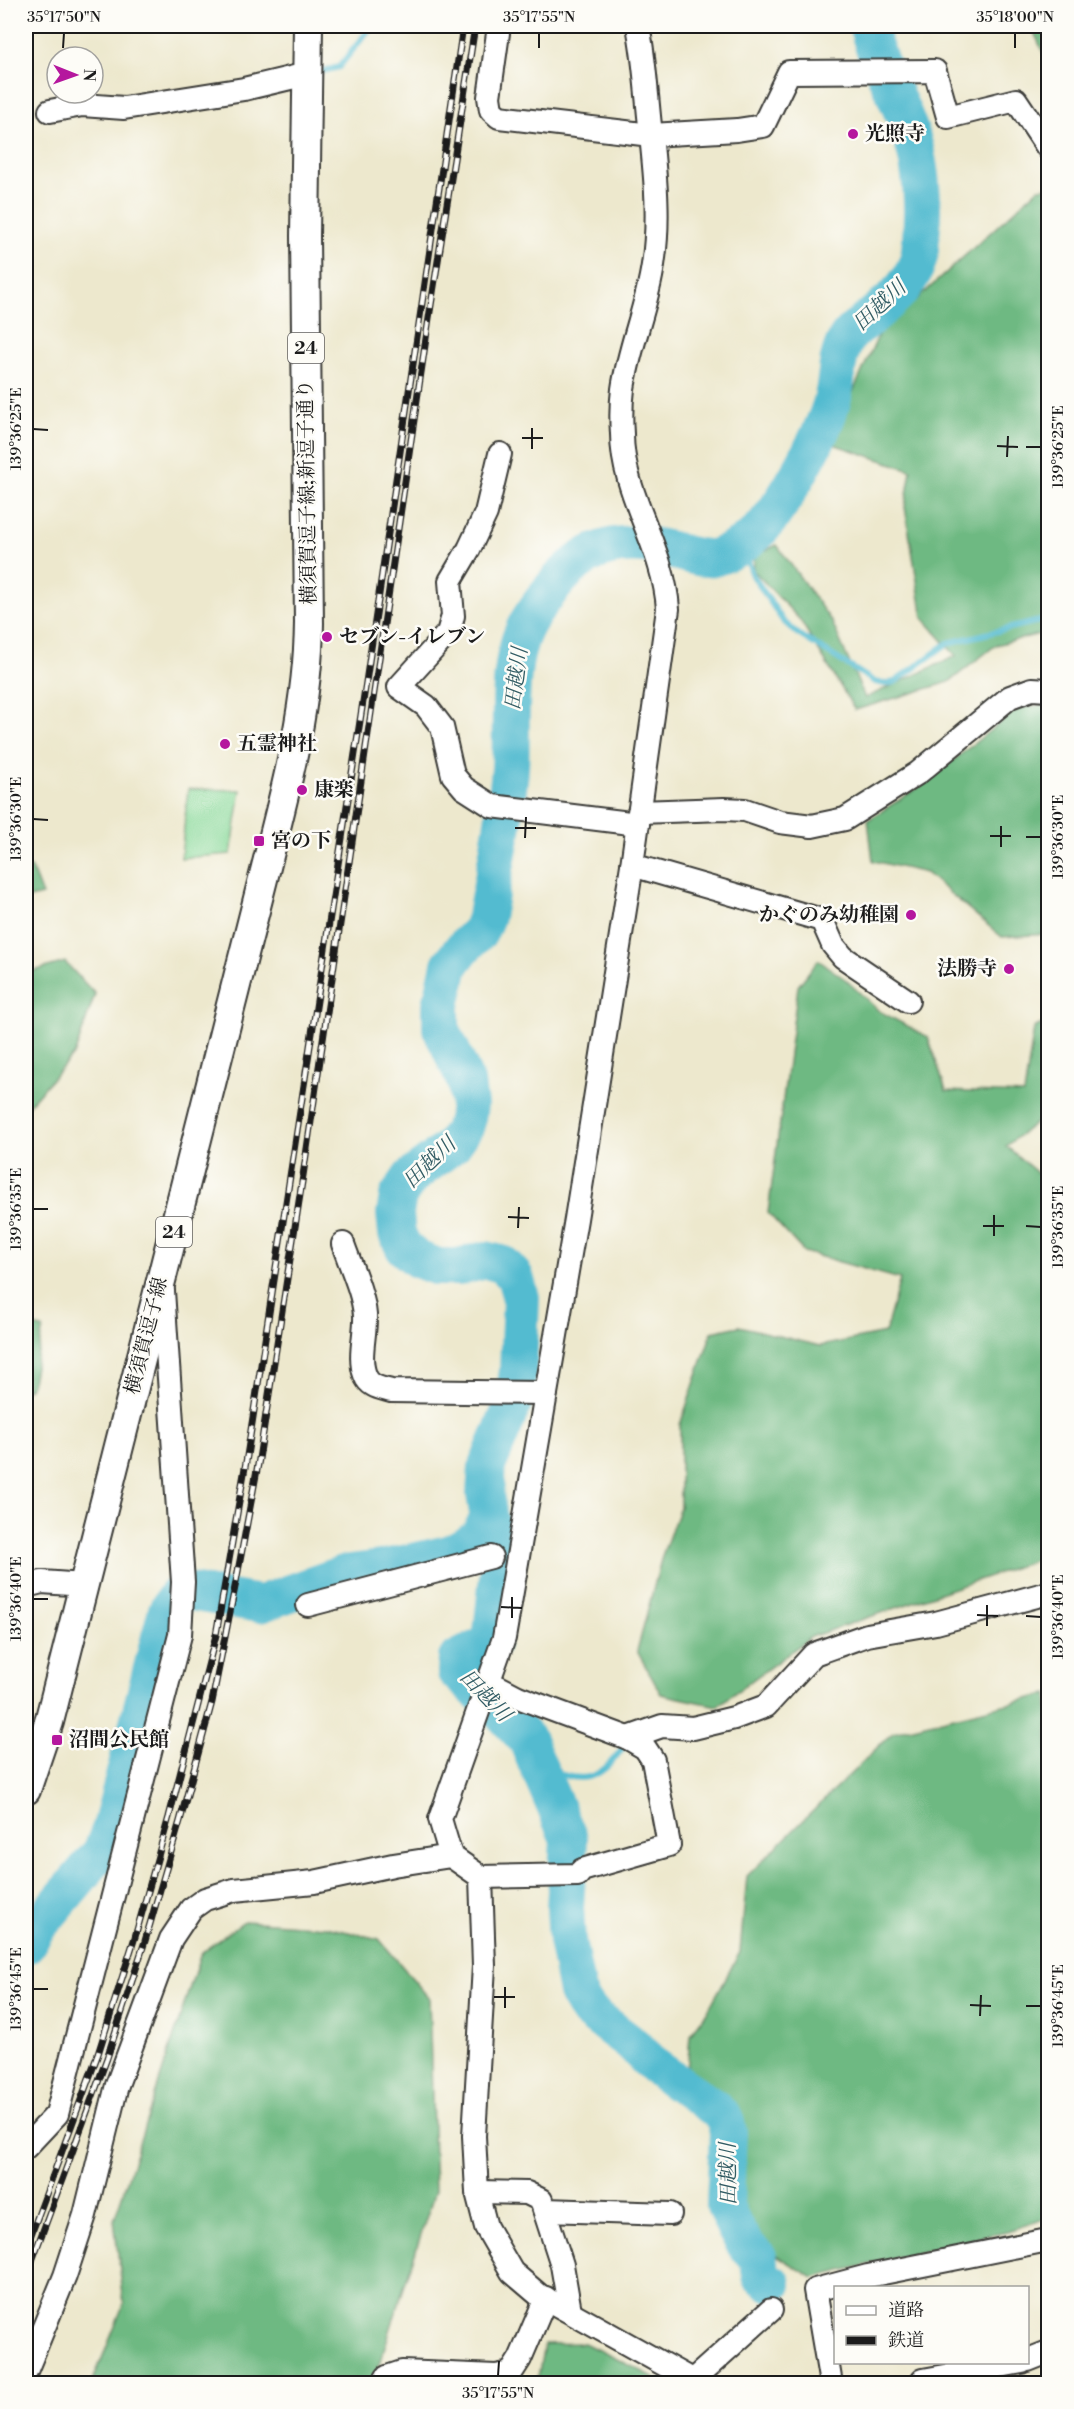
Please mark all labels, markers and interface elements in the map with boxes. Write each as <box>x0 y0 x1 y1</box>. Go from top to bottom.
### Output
text: 35°17'50"N <box>27 8 101 27</box>
text: 35°17'55"N <box>503 8 575 27</box>
text: 35°18'00"N <box>976 8 1054 27</box>
north arrow <box>45 45 105 105</box>
text: N <box>79 69 99 82</box>
place label: 光照寺 <box>865 122 925 147</box>
marker: 光照寺 <box>846 127 860 141</box>
water label: 田越川 <box>848 274 913 337</box>
road number: 24 <box>288 333 324 363</box>
street label: 横須賀逗子線;新逗子通り <box>294 379 322 605</box>
text: 139°36'25"E <box>7 387 26 471</box>
text: 139°36'25"E <box>1049 405 1068 489</box>
place label: セブン-イレブン <box>339 625 485 650</box>
marker: セブン-イレブン <box>320 630 334 644</box>
water label: 田越川 <box>500 644 534 712</box>
place label: 五霊神社 <box>237 732 317 757</box>
marker: 五霊神社 <box>218 737 232 751</box>
text: 139°36'30"E <box>7 777 26 861</box>
place label: 康楽 <box>314 778 354 803</box>
marker: 康楽 <box>295 783 309 797</box>
text: 139°36'30"E <box>1049 795 1068 879</box>
place label: 宮の下 <box>271 829 331 854</box>
marker: 宮の下 <box>252 834 266 848</box>
place label: かぐのみ幼稚園 <box>759 903 899 928</box>
marker: かぐのみ幼稚園 <box>904 908 918 922</box>
place label: 法勝寺 <box>937 957 997 982</box>
marker: 法勝寺 <box>1002 962 1016 976</box>
water label: 田越川 <box>398 1130 463 1194</box>
text: 139°36'35"E <box>7 1168 26 1250</box>
text: 139°36'35"E <box>1049 1186 1068 1268</box>
road number: 24 <box>156 1217 192 1247</box>
street label: 横須賀逗子線 <box>120 1275 174 1397</box>
text: 139°36'40"E <box>7 1556 26 1642</box>
text: 139°36'40"E <box>1049 1574 1068 1660</box>
water label: 田越川 <box>454 1664 518 1729</box>
place label: 沼間公民館 <box>69 1728 169 1753</box>
marker: 沼間公民館 <box>50 1733 64 1747</box>
text: 139°36'45"E <box>7 1947 26 2031</box>
text: 139°36'45"E <box>1049 1964 1068 2048</box>
water label: 田越川 <box>715 2140 743 2206</box>
legend <box>834 2286 1029 2364</box>
text: 道路 <box>888 2299 924 2322</box>
text: 鉄道 <box>888 2329 924 2352</box>
text: 35°17'55"N <box>462 2384 534 2403</box>

